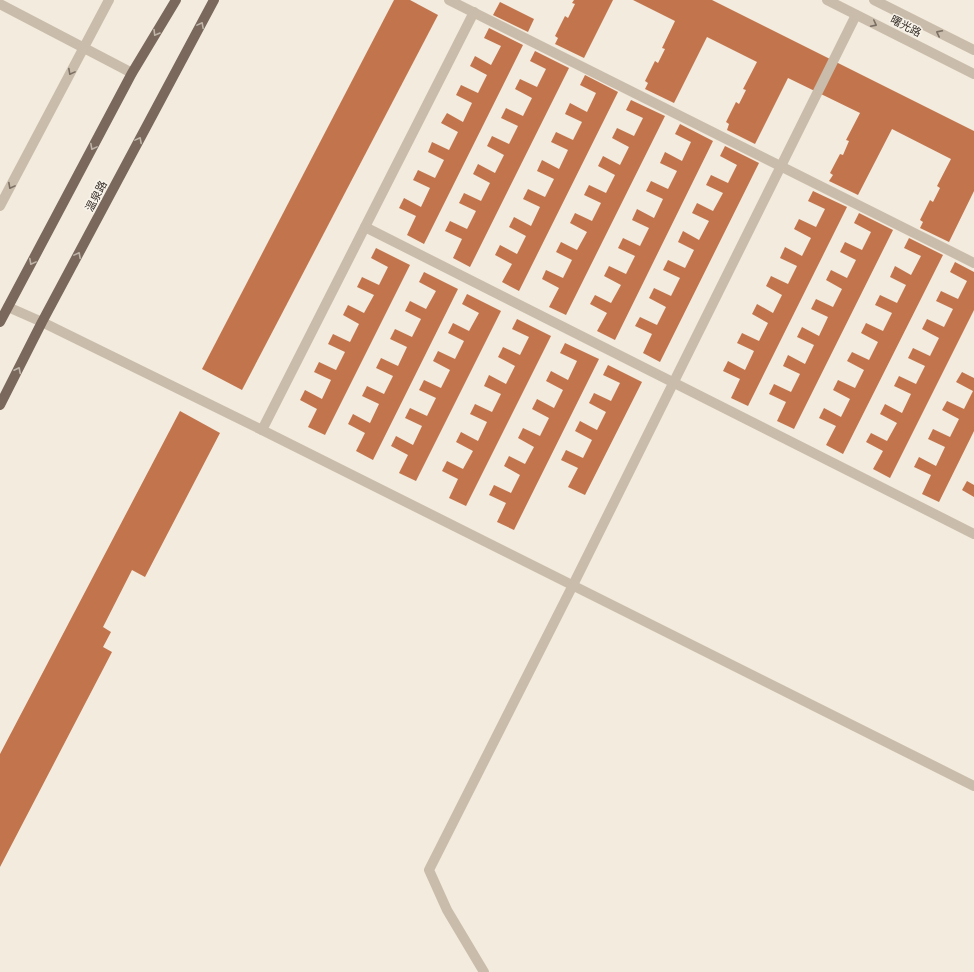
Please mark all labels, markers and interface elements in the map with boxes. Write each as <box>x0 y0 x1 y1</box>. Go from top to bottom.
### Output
street label: 曙光路 <box>888 13 923 40</box>
one-way arrow <box>870 19 877 27</box>
one-way arrow <box>196 22 203 30</box>
one-way arrow <box>153 29 161 36</box>
one-way arrow <box>936 30 943 37</box>
one-way arrow <box>69 67 76 75</box>
one-way arrow <box>135 137 142 144</box>
one-way arrow <box>90 143 97 150</box>
street label: 温泉路 <box>83 179 110 214</box>
one-way arrow <box>8 182 15 190</box>
one-way arrow <box>74 252 81 259</box>
one-way arrow <box>29 258 37 265</box>
one-way arrow <box>13 367 21 374</box>

